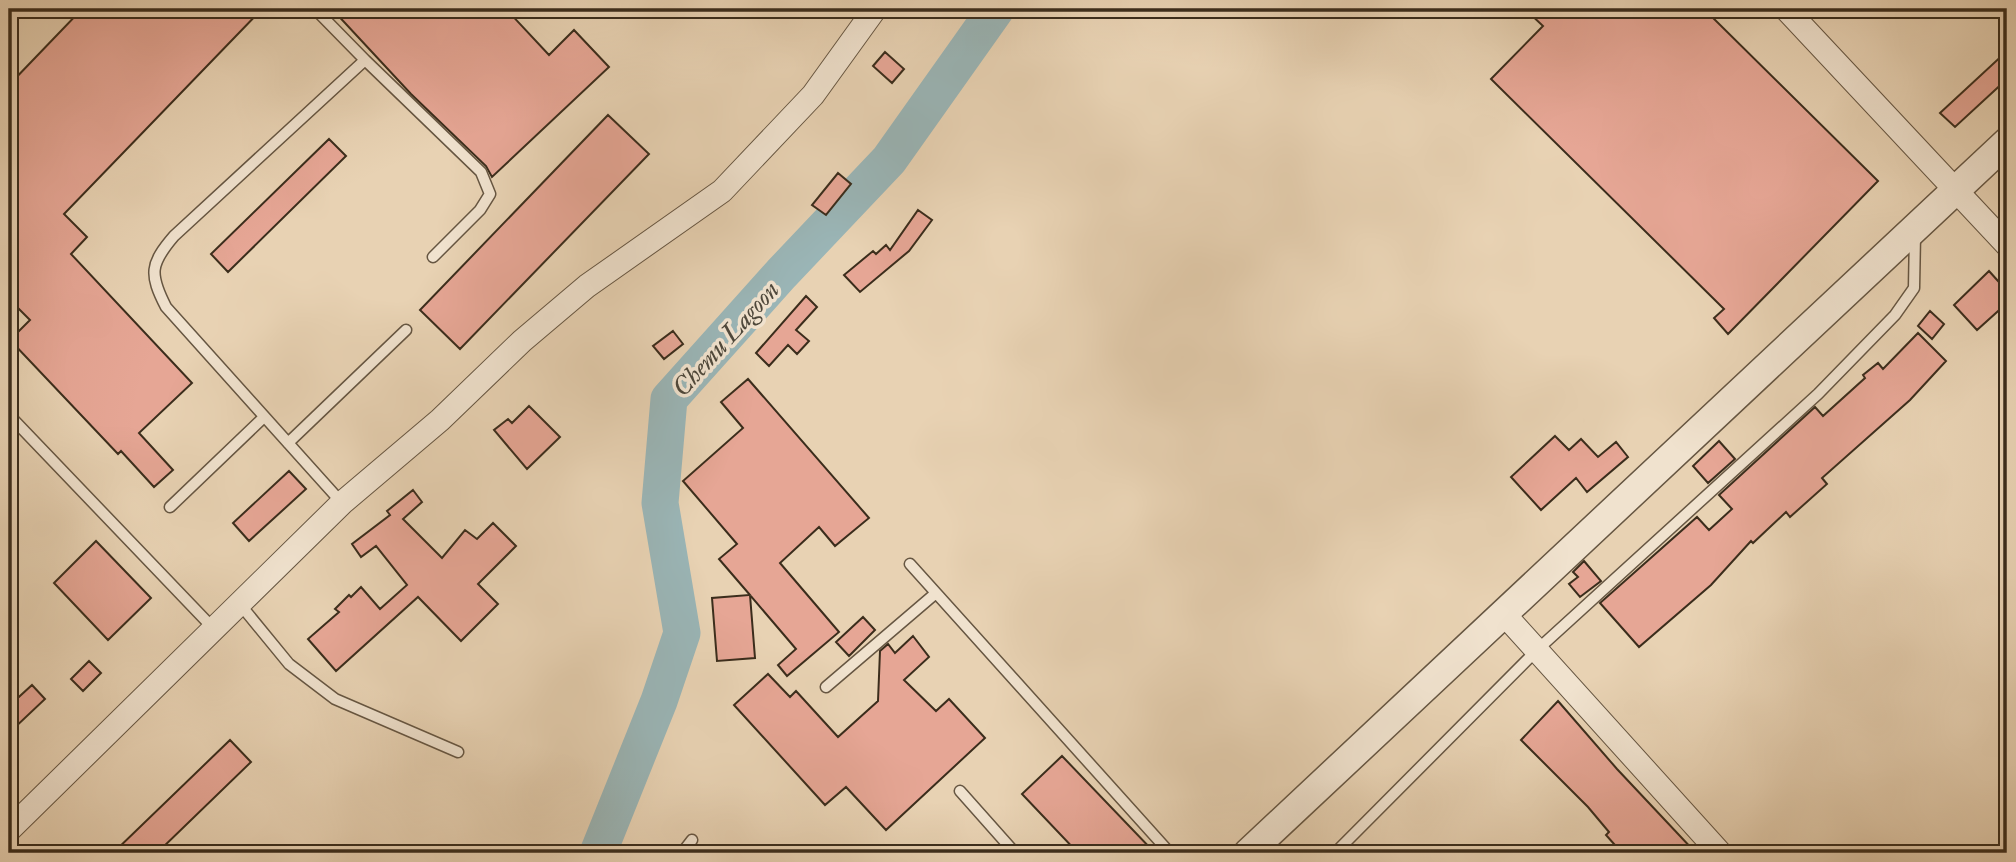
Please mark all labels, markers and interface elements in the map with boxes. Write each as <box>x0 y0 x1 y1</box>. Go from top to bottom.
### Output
water label: Chemu Lagoon <box>666 274 786 404</box>

